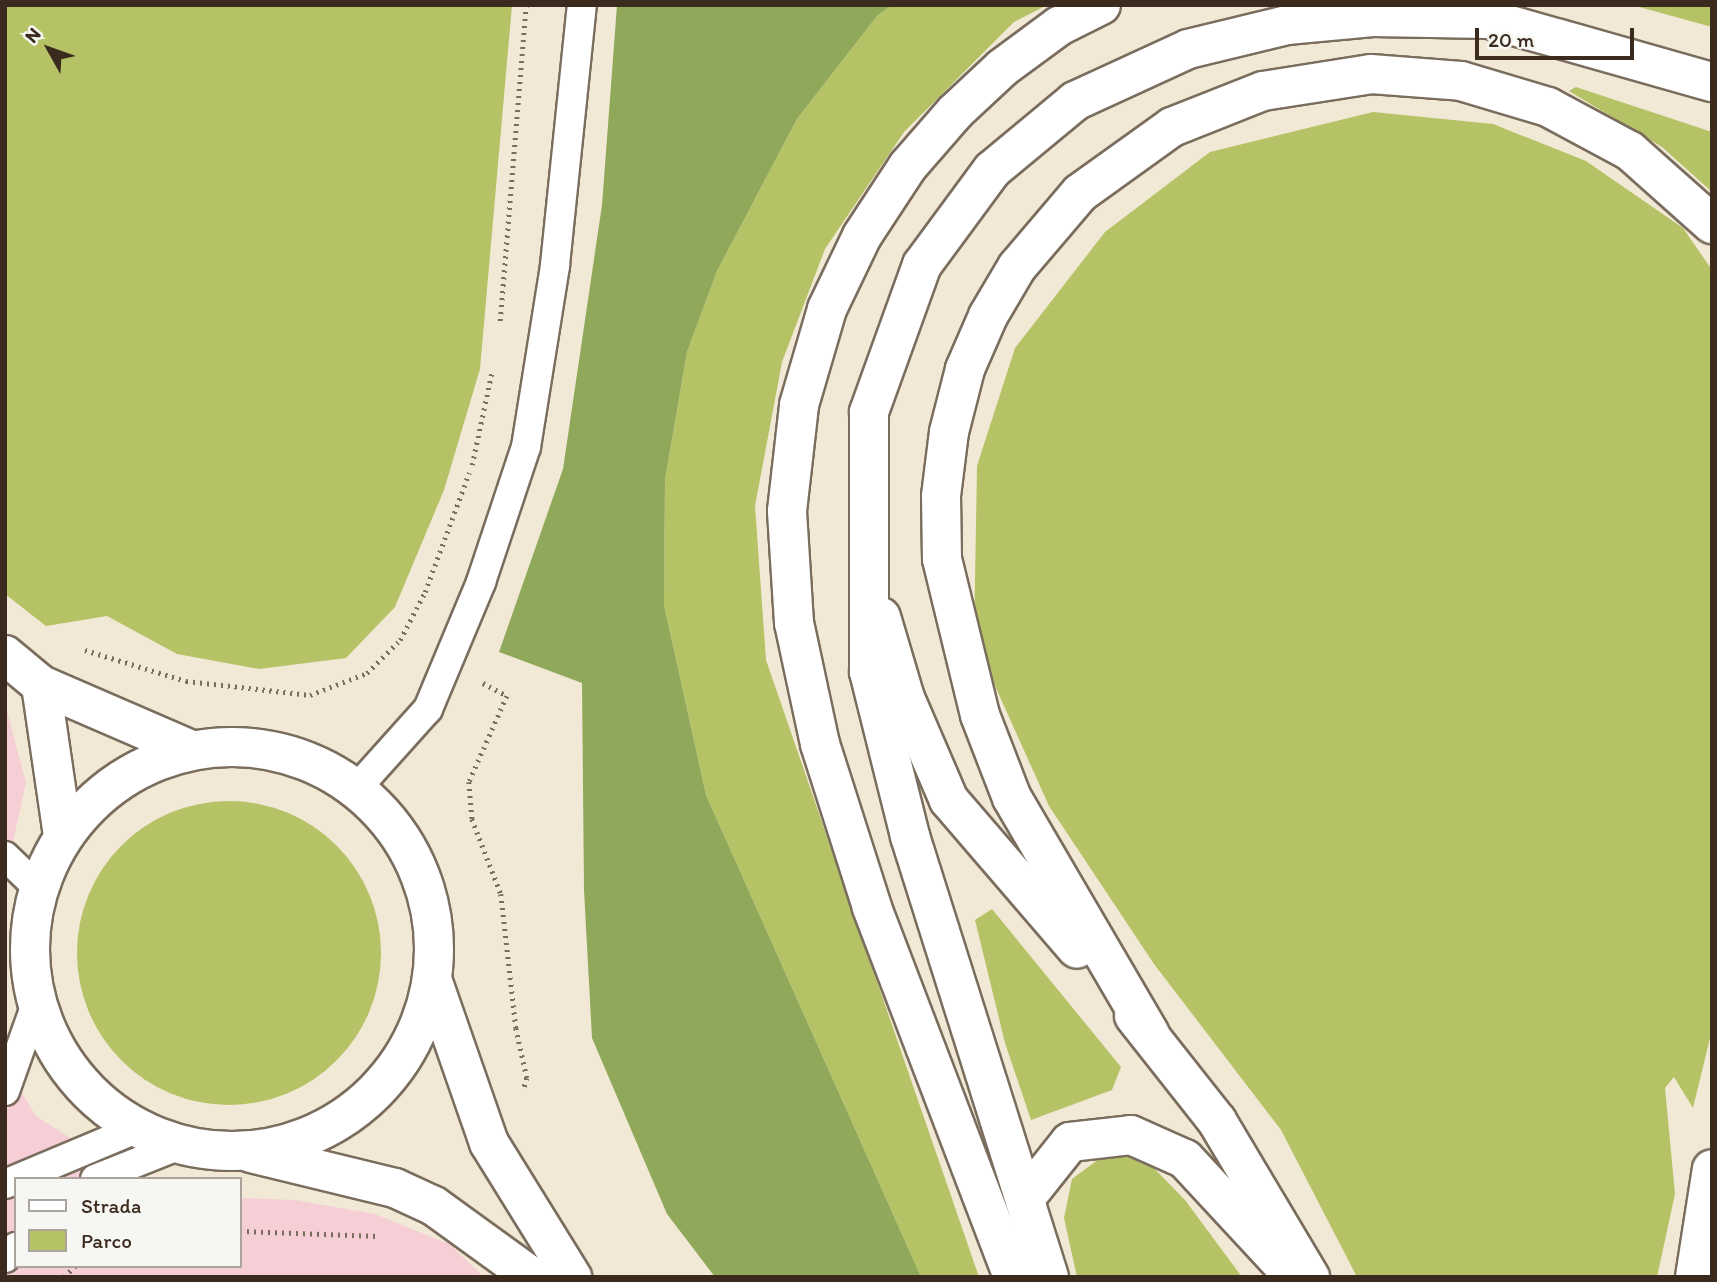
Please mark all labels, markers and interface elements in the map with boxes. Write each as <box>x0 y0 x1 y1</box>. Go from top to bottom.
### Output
north arrow <box>14 14 84 84</box>
scale bar <box>1479 14 1638 58</box>
text: N <box>20 23 45 47</box>
text: 20 m <box>1488 27 1534 52</box>
legend <box>14 1177 242 1268</box>
text: Strada <box>81 1193 141 1218</box>
text: Parco <box>81 1228 132 1253</box>

